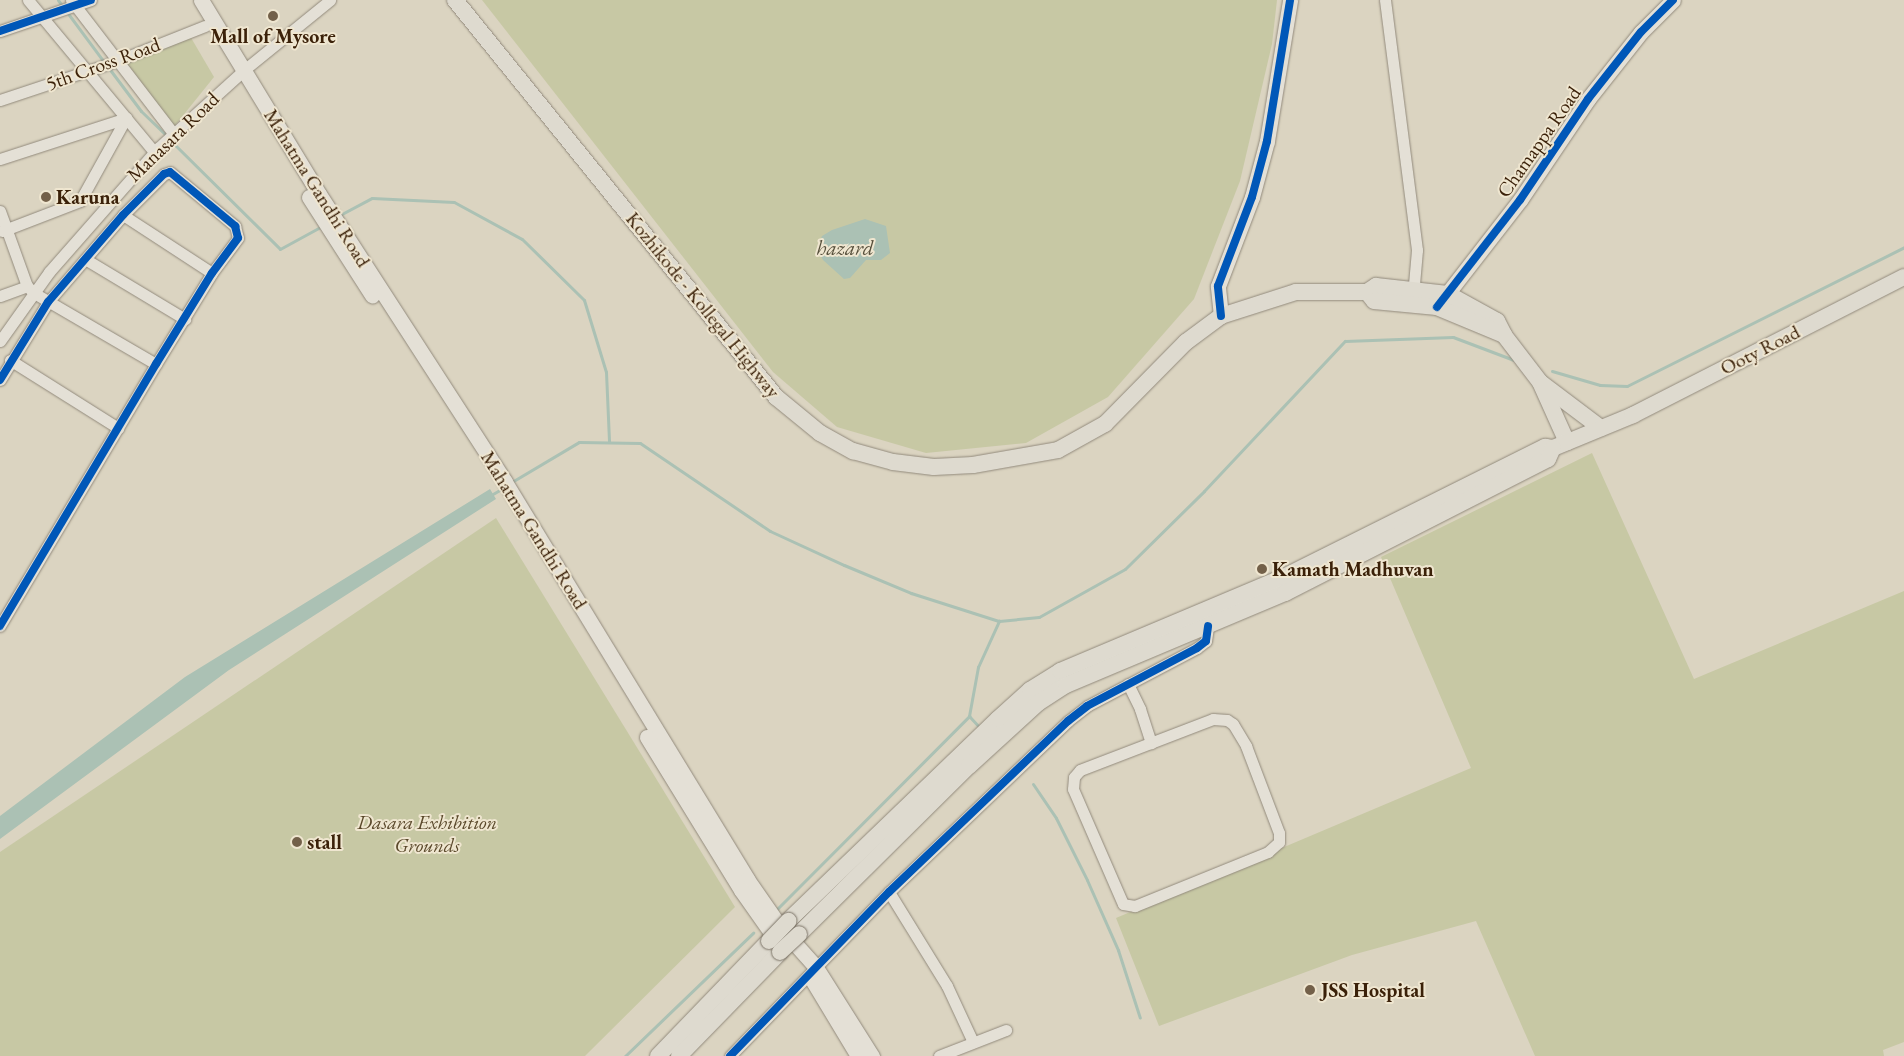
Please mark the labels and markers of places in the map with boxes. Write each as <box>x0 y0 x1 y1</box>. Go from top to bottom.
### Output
marker: Mall of Mysore <box>267 10 279 22</box>
place label: Mall of Mysore <box>210 24 336 48</box>
place label: Karuna <box>56 185 119 209</box>
marker: Karuna <box>40 191 52 203</box>
place label: Kamath Madhuvan <box>1272 557 1434 581</box>
marker: Kamath Madhuvan <box>1256 563 1268 575</box>
place label: stall <box>307 830 342 854</box>
marker: stall <box>291 836 303 848</box>
place label: JSS Hospital <box>1321 978 1425 1002</box>
marker: JSS Hospital <box>1303 983 1317 997</box>

